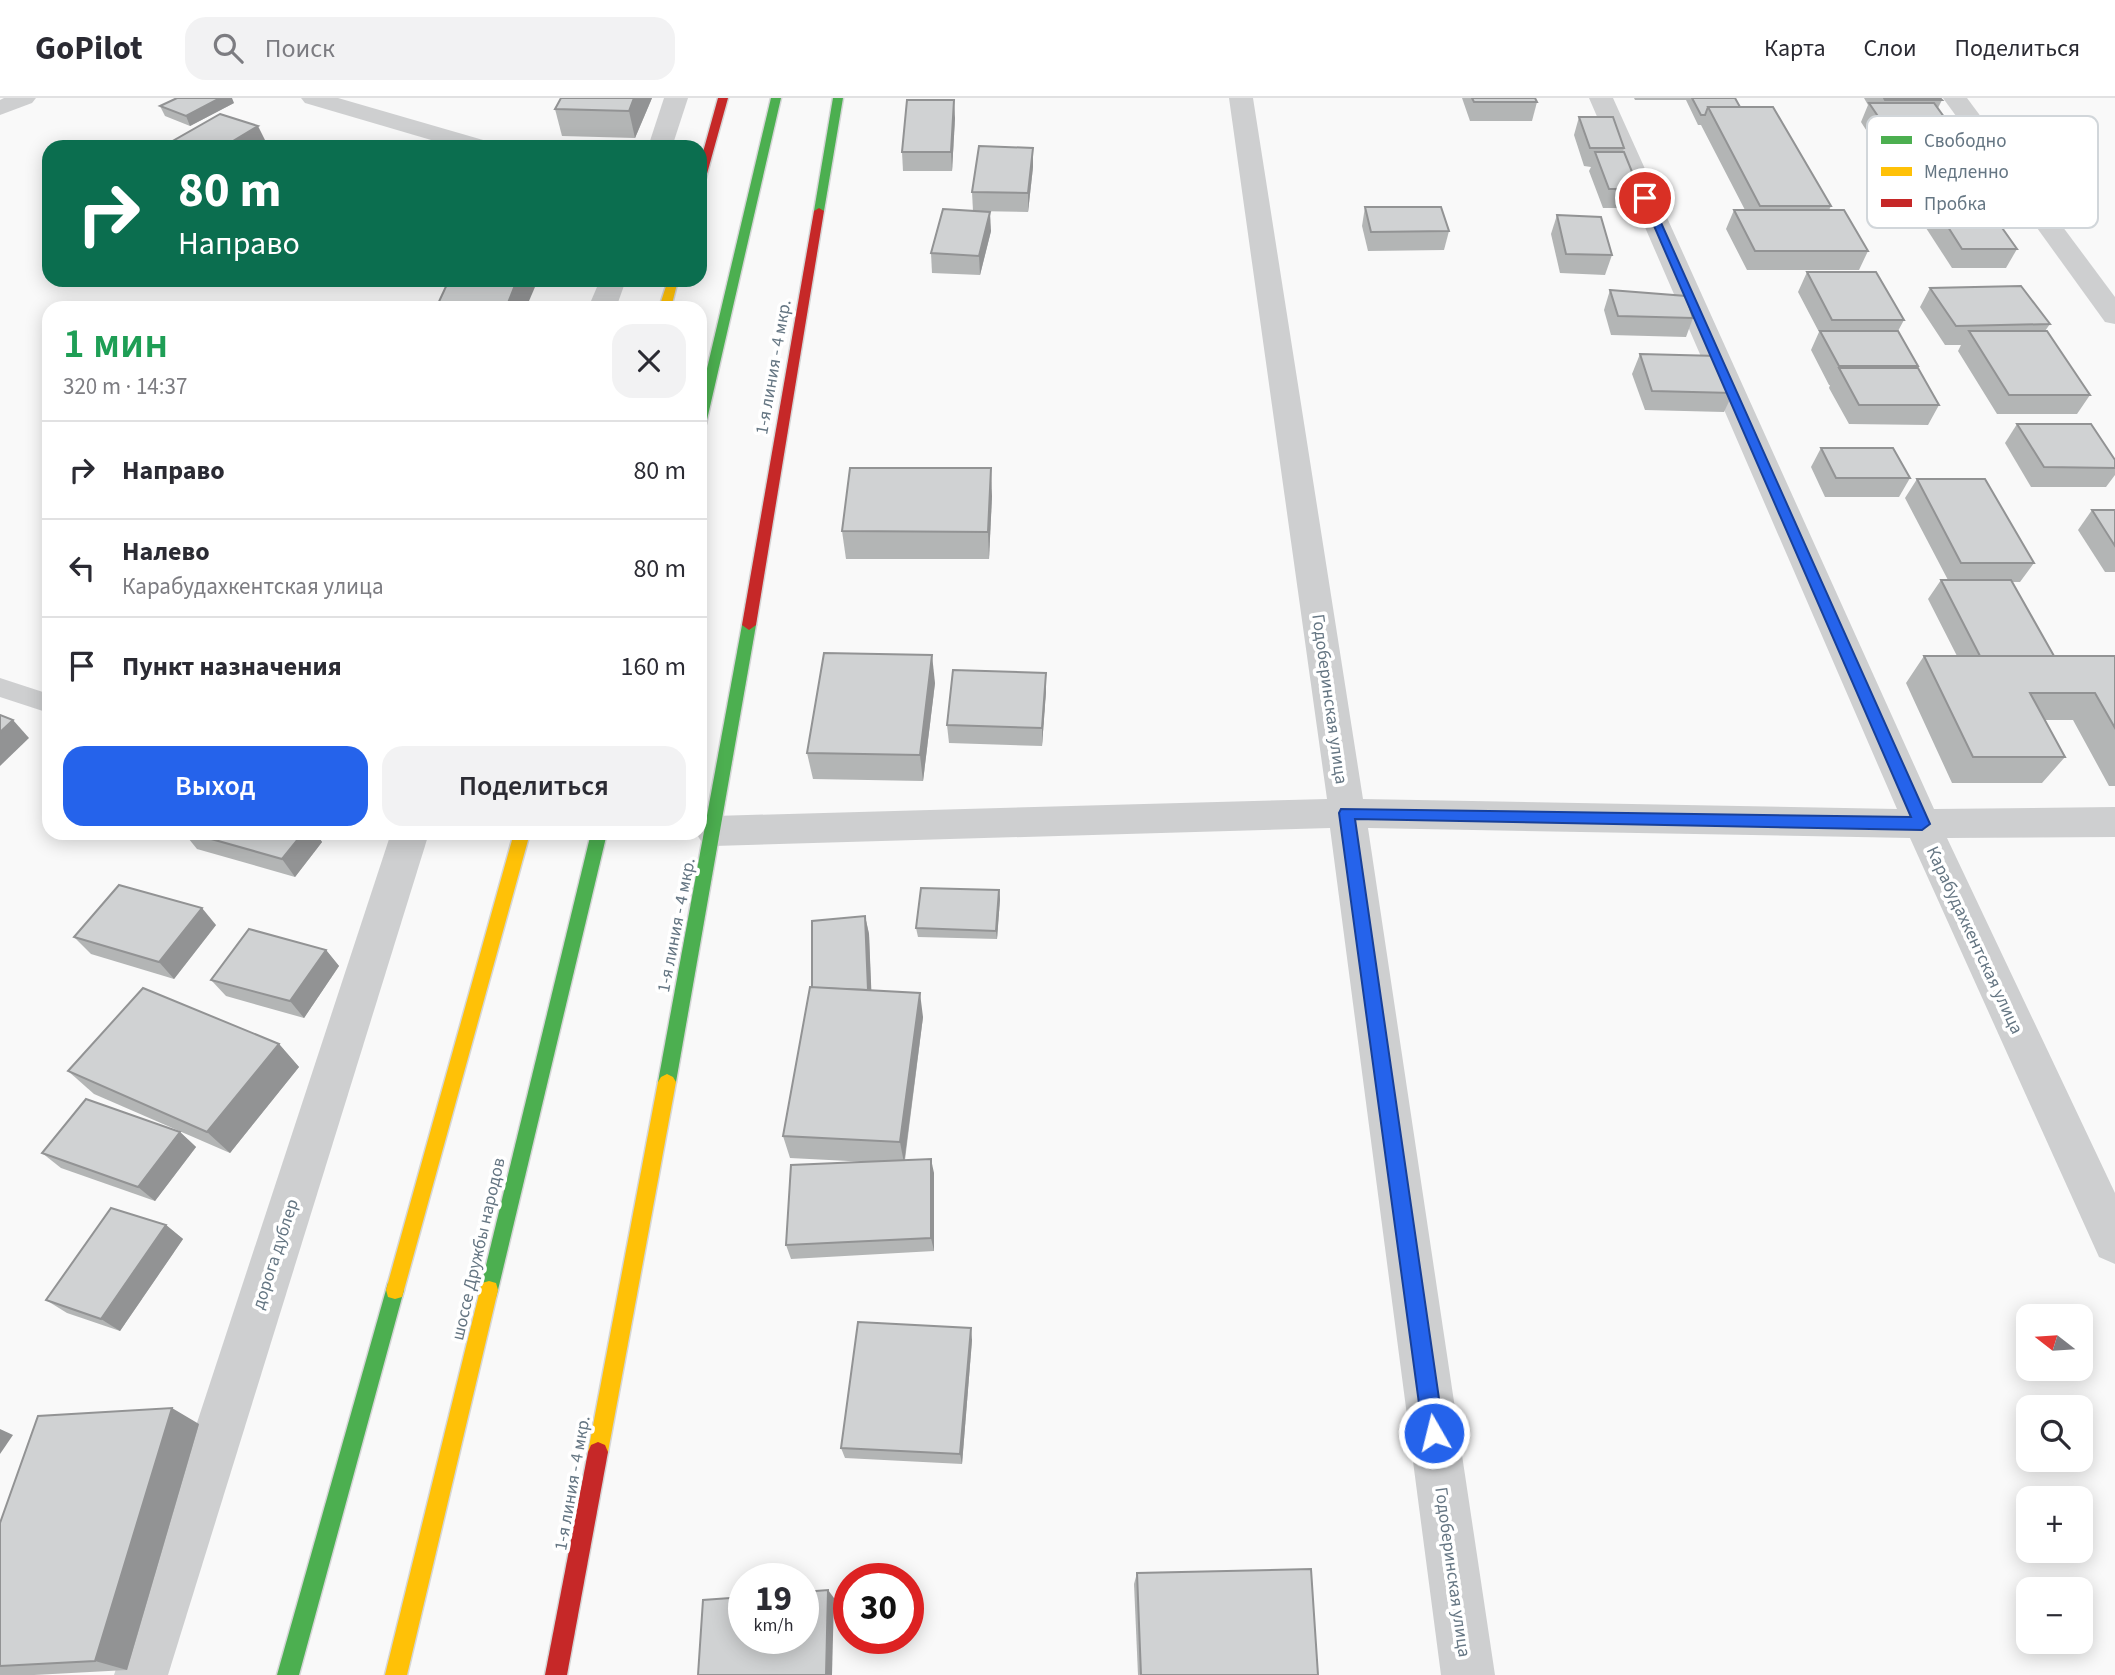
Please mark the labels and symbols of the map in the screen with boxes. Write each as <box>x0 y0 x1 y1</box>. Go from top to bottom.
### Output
legend <box>1867 116 2098 228</box>
text: Свободно <box>1924 128 2007 155</box>
text: Медленно <box>1924 159 2009 186</box>
pin <box>1615 168 1675 228</box>
text: Пробка <box>1924 191 1986 218</box>
street label: 1-я линия - 4 мкр. <box>749 298 798 436</box>
street label: Годоберинская улица <box>1305 613 1354 786</box>
street label: Карабудахкентская улица <box>1920 842 2029 1038</box>
street label: 1-я линия - 4 мкр. <box>651 856 702 994</box>
street label: шоссе Дружбы народов <box>445 1155 512 1343</box>
street label: дорога дублер <box>246 1196 305 1313</box>
north arrow <box>2016 1304 2093 1381</box>
position arrow <box>1397 1396 1471 1470</box>
street label: 1-я линия - 4 мкр. <box>548 1414 597 1552</box>
street label: Годоберинская улица <box>1428 1486 1477 1659</box>
speed limit sign: 30 <box>833 1563 924 1654</box>

